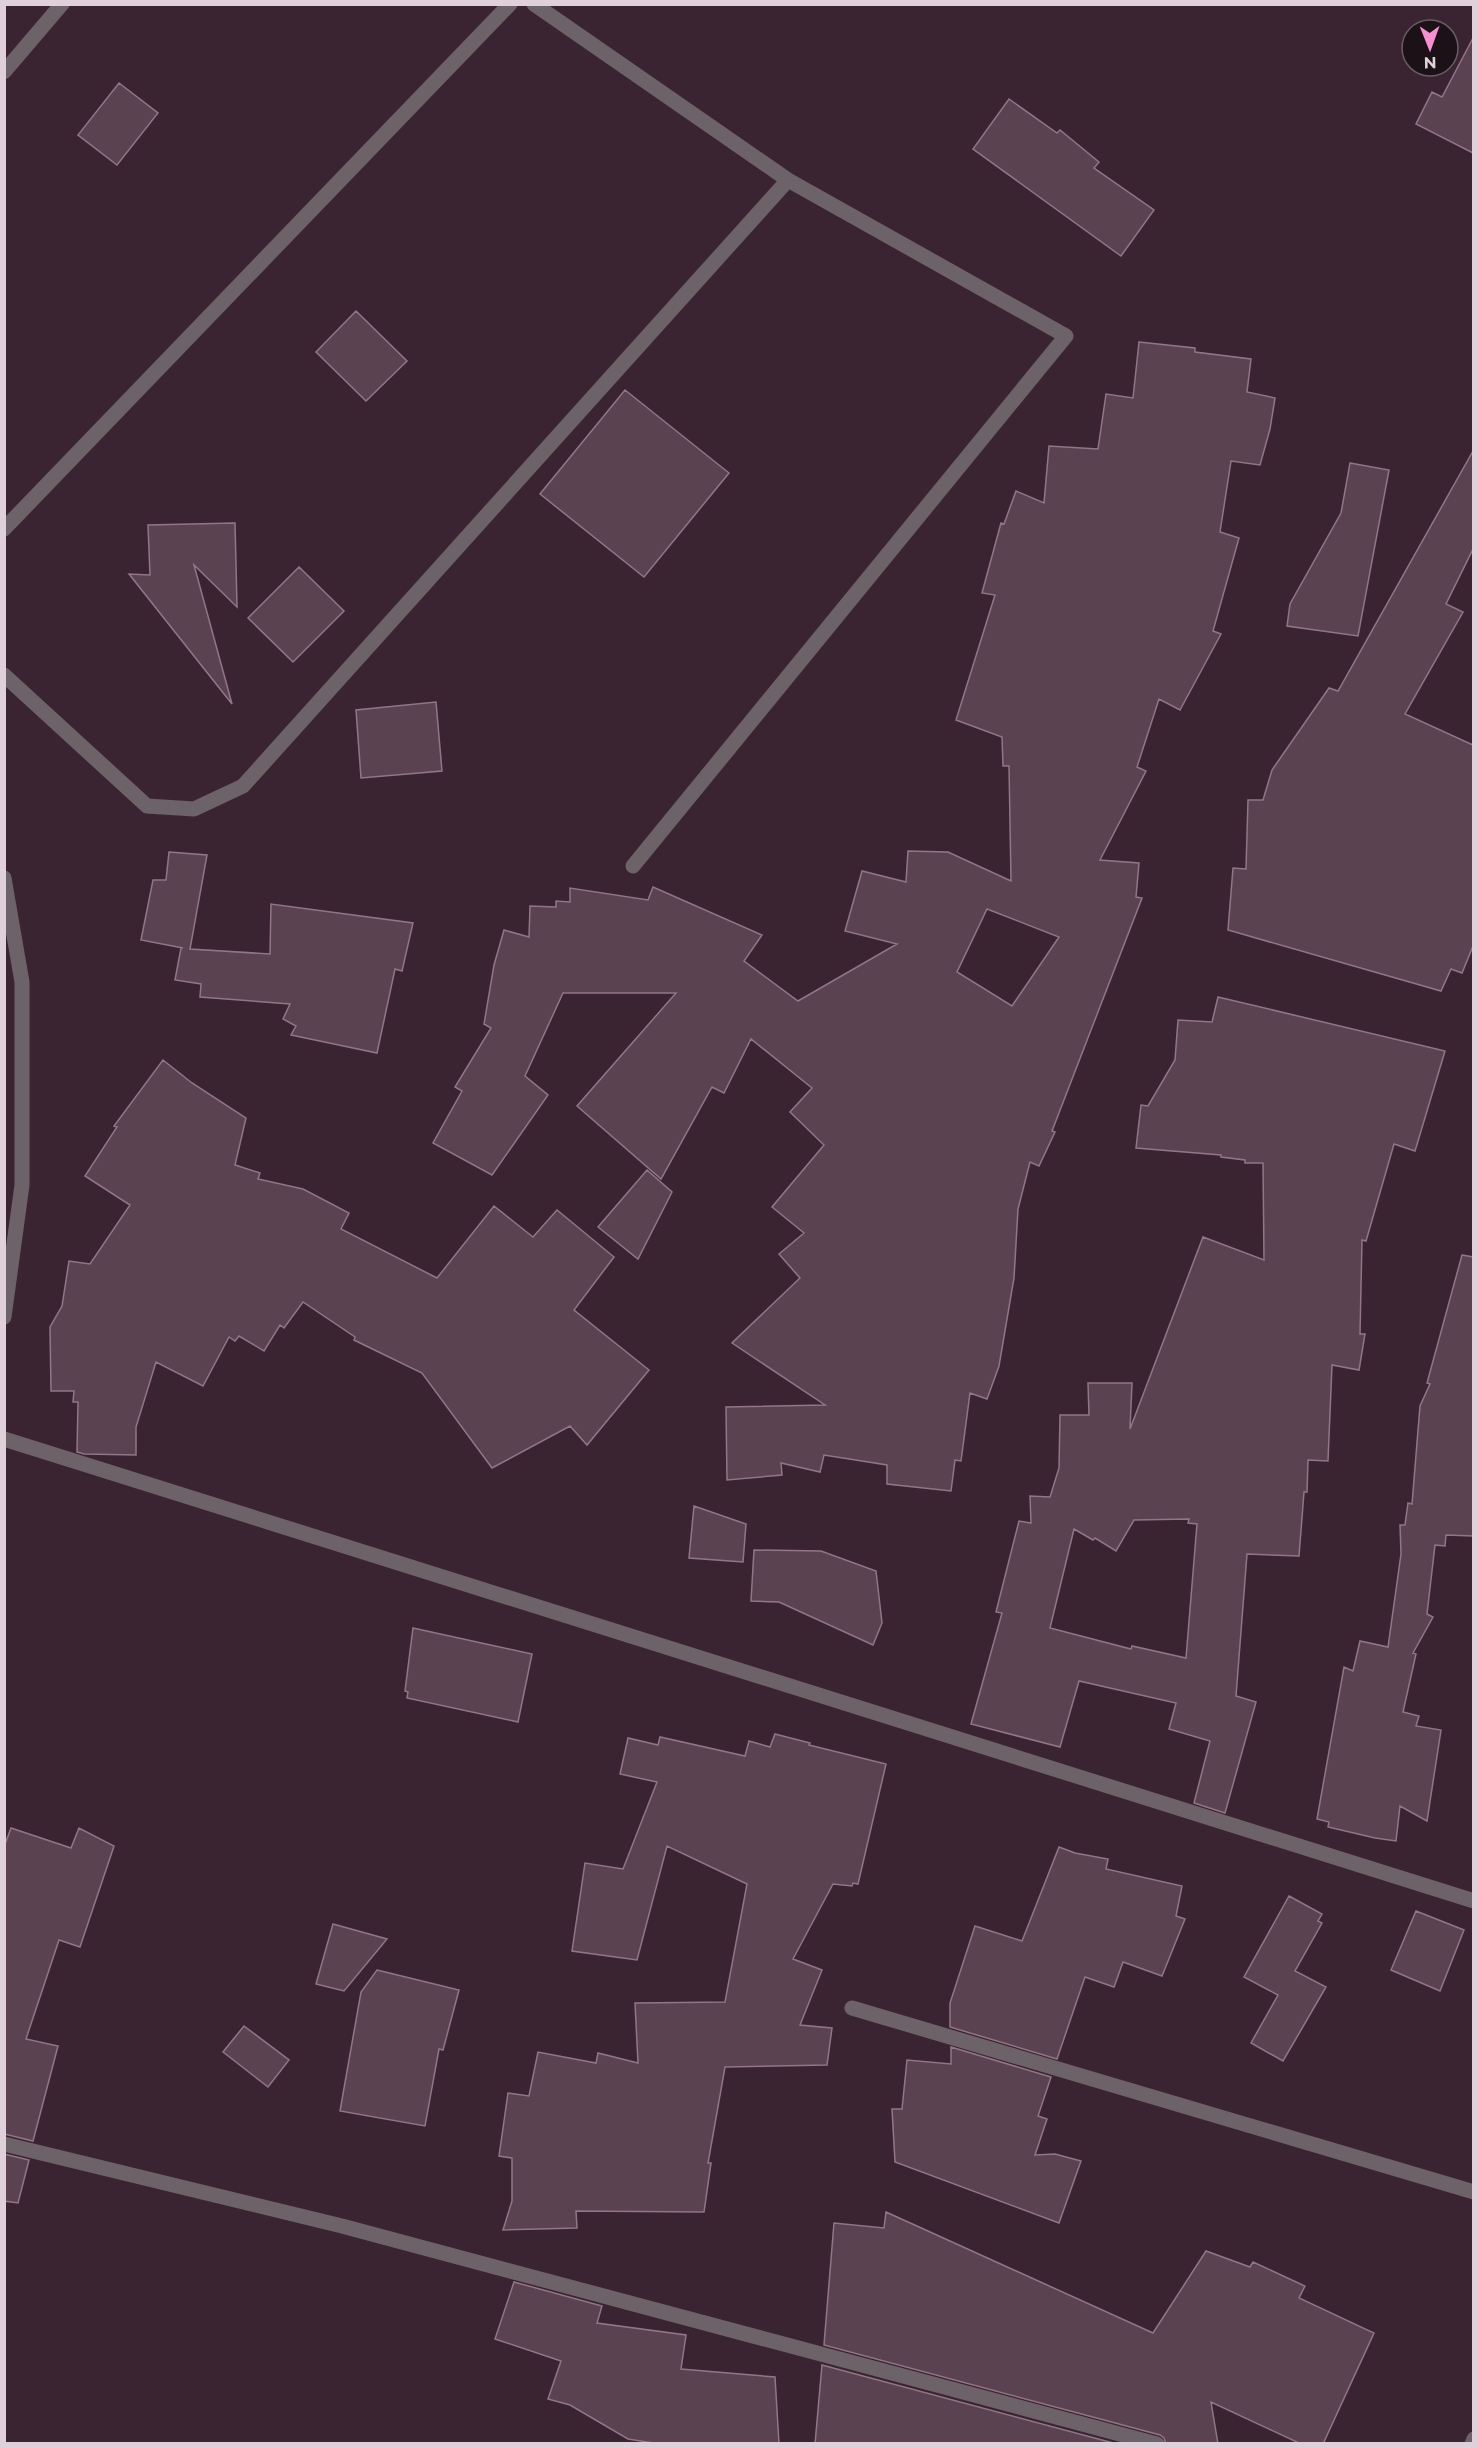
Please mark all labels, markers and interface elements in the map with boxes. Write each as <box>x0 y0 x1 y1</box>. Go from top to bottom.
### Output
north arrow <box>1400 18 1460 78</box>
text: N <box>1424 53 1437 72</box>

